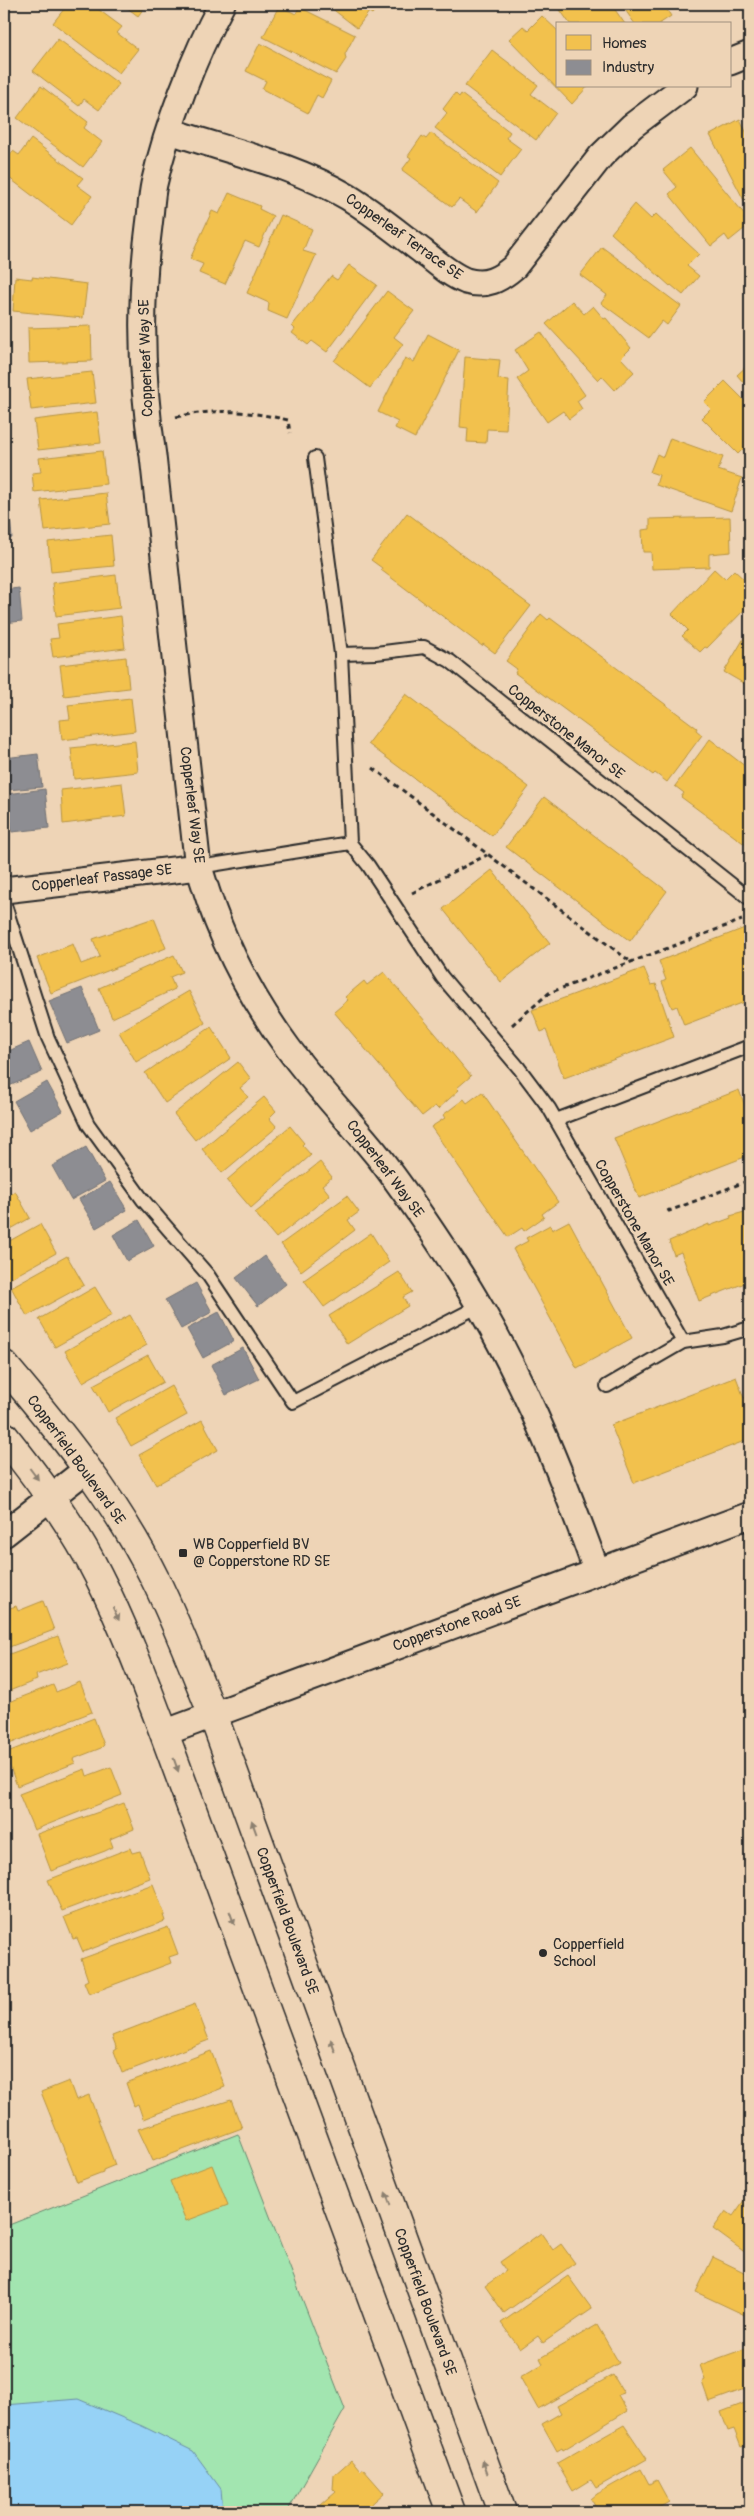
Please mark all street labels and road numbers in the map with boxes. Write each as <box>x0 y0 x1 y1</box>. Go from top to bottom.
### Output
street label: Copperleaf Terrace SE <box>342 189 467 285</box>
street label: Copperleaf Way SE <box>134 299 158 417</box>
street label: Copperstone Manor SE <box>504 680 629 784</box>
street label: Copperleaf Way SE <box>175 745 209 865</box>
street label: Copperleaf Passage SE <box>31 860 174 896</box>
street label: Copperleaf Way SE <box>342 1116 428 1222</box>
street label: Copperstone Manor SE <box>590 1156 678 1290</box>
street label: Copperfield Boulevard SE <box>23 1391 130 1529</box>
street label: Copperstone Road SE <box>390 1592 524 1656</box>
street label: Copperfield Boulevard SE <box>251 1845 323 1998</box>
street label: Copperfield Boulevard SE <box>389 2226 461 2379</box>

